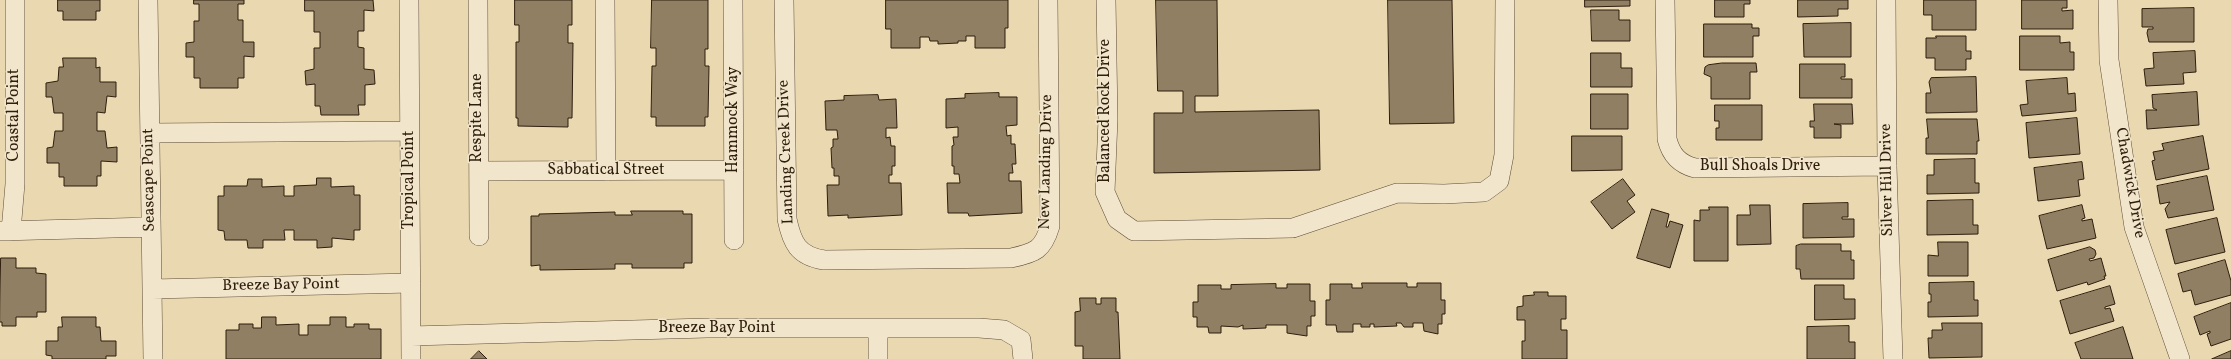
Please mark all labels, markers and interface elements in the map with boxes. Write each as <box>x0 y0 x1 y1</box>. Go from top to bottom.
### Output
street label: Balanced Rock Drive <box>1096 39 1116 183</box>
street label: Hammock Way <box>724 67 744 173</box>
street label: Coastal Point <box>5 69 25 161</box>
street label: Respite Lane <box>468 73 488 163</box>
street label: Landing Creek Drive <box>775 79 799 225</box>
street label: New Landing Drive <box>1036 94 1058 230</box>
street label: Silver Hill Drive <box>1877 123 1899 237</box>
street label: Chadwick Drive <box>2110 126 2148 240</box>
street label: Seascape Point <box>139 128 161 232</box>
street label: Tropical Point <box>400 131 420 229</box>
street label: Bull Shoals Drive <box>1700 157 1820 177</box>
street label: Sabbatical Street <box>547 161 665 181</box>
street label: Breeze Bay Point <box>222 275 340 297</box>
street label: Breeze Bay Point <box>658 319 776 339</box>

